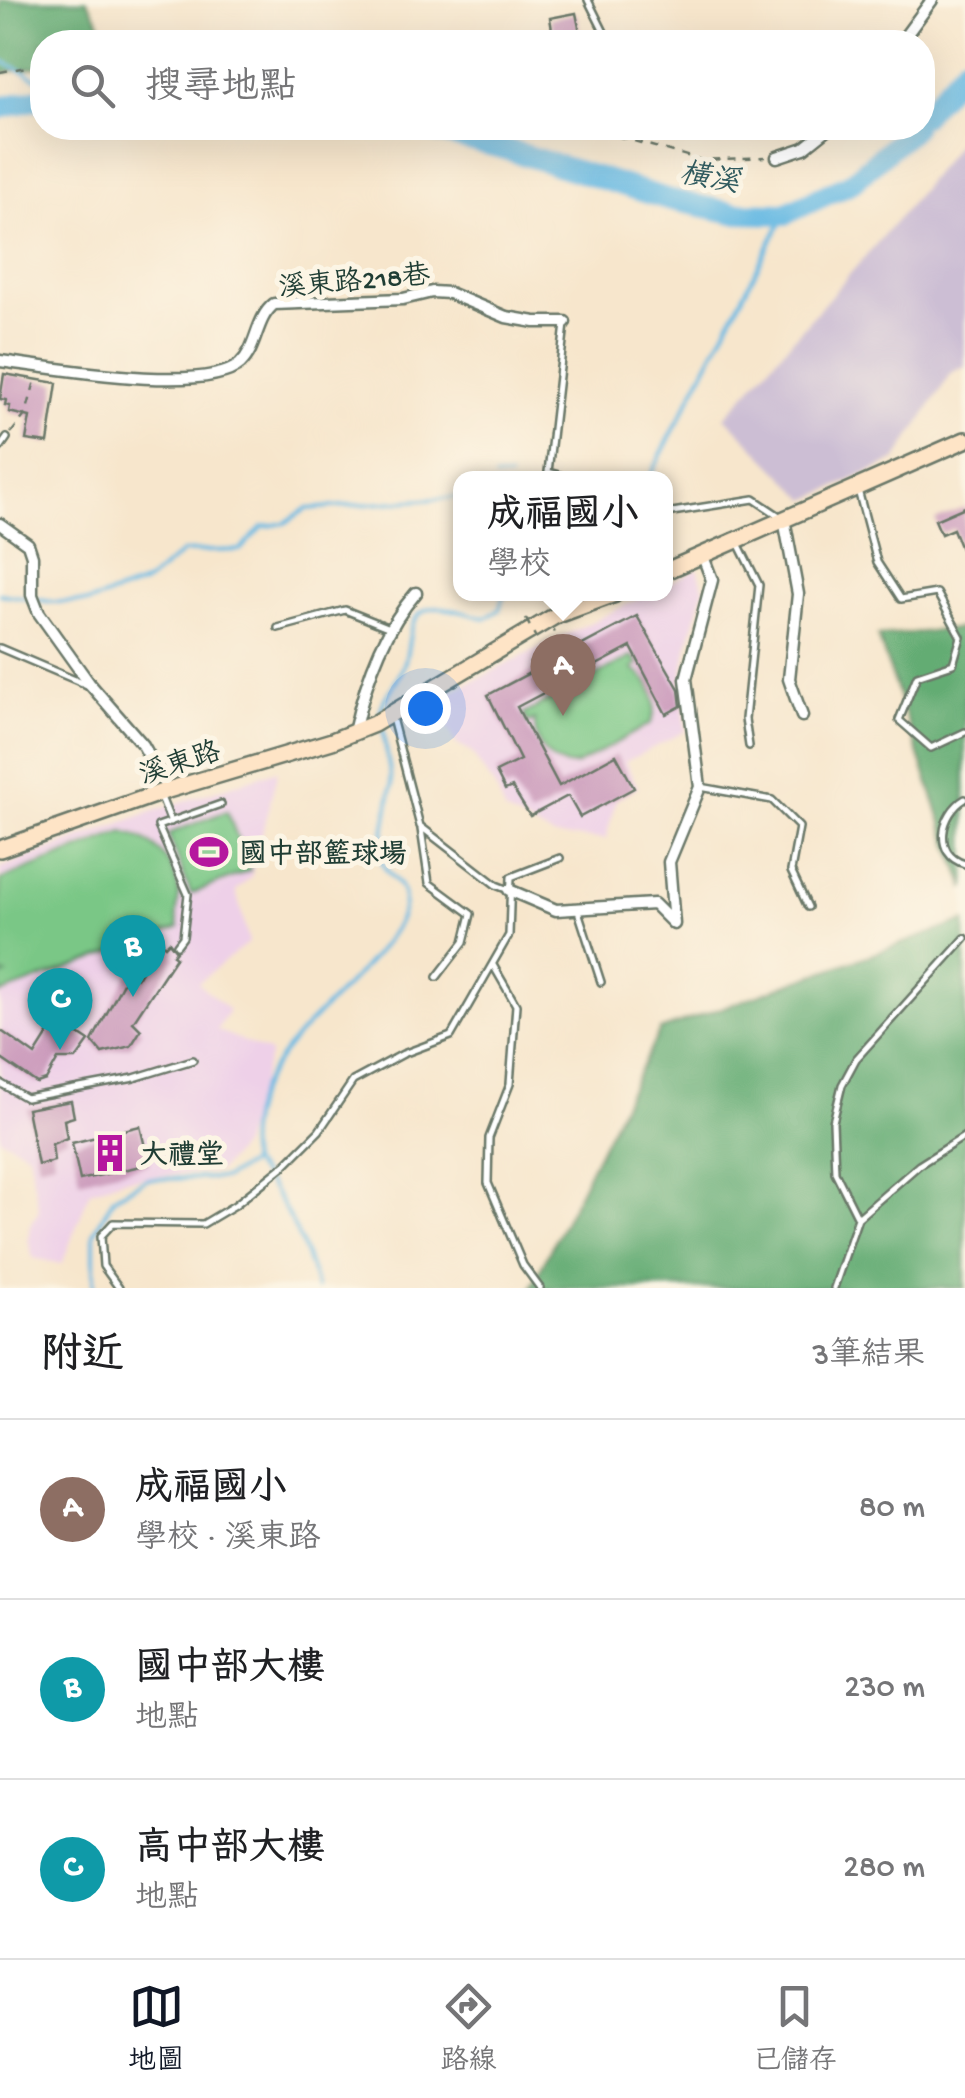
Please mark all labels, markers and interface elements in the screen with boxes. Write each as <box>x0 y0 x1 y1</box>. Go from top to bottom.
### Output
search box <box>30 30 935 140</box>
icon: search <box>65 58 120 113</box>
text: 搜尋地點 <box>145 68 297 112</box>
water label: 橫溪 <box>677 156 744 203</box>
street label: 溪東路218巷 <box>277 258 433 307</box>
popup <box>453 471 673 601</box>
text: 成福國小 <box>487 496 639 540</box>
text: 學校 <box>487 548 551 586</box>
pin: A <box>530 634 596 716</box>
your location <box>400 683 451 734</box>
street label: 溪東路 <box>135 735 225 794</box>
sports icon: 國中部籃球場 <box>188 831 230 873</box>
place label: 國中部籃球場 <box>239 838 407 873</box>
pin: B <box>100 914 166 997</box>
pin: C <box>28 968 92 1050</box>
building icon: 大禮堂 <box>89 1132 131 1174</box>
place label: 大禮堂 <box>140 1139 224 1174</box>
text: 附近 <box>40 1334 124 1383</box>
text: 3筆結果 <box>812 1338 925 1376</box>
text: 成福國小 <box>135 1469 287 1513</box>
text: A <box>63 1490 82 1528</box>
text: 80 m <box>859 1490 925 1528</box>
text: 學校 · 溪東路 <box>135 1521 320 1559</box>
text: 國中部大樓 <box>135 1649 325 1693</box>
text: B <box>64 1670 81 1708</box>
text: 230 m <box>844 1670 925 1708</box>
text: 地點 <box>135 1701 199 1739</box>
text: 高中部大樓 <box>135 1829 325 1873</box>
text: C <box>64 1850 81 1888</box>
text: 280 m <box>843 1850 925 1888</box>
text: 地點 <box>135 1881 199 1919</box>
tab: 地圖 <box>128 1979 184 2079</box>
tab: 路線 <box>440 1979 497 2079</box>
tab: 已儲存 <box>753 1979 837 2079</box>

